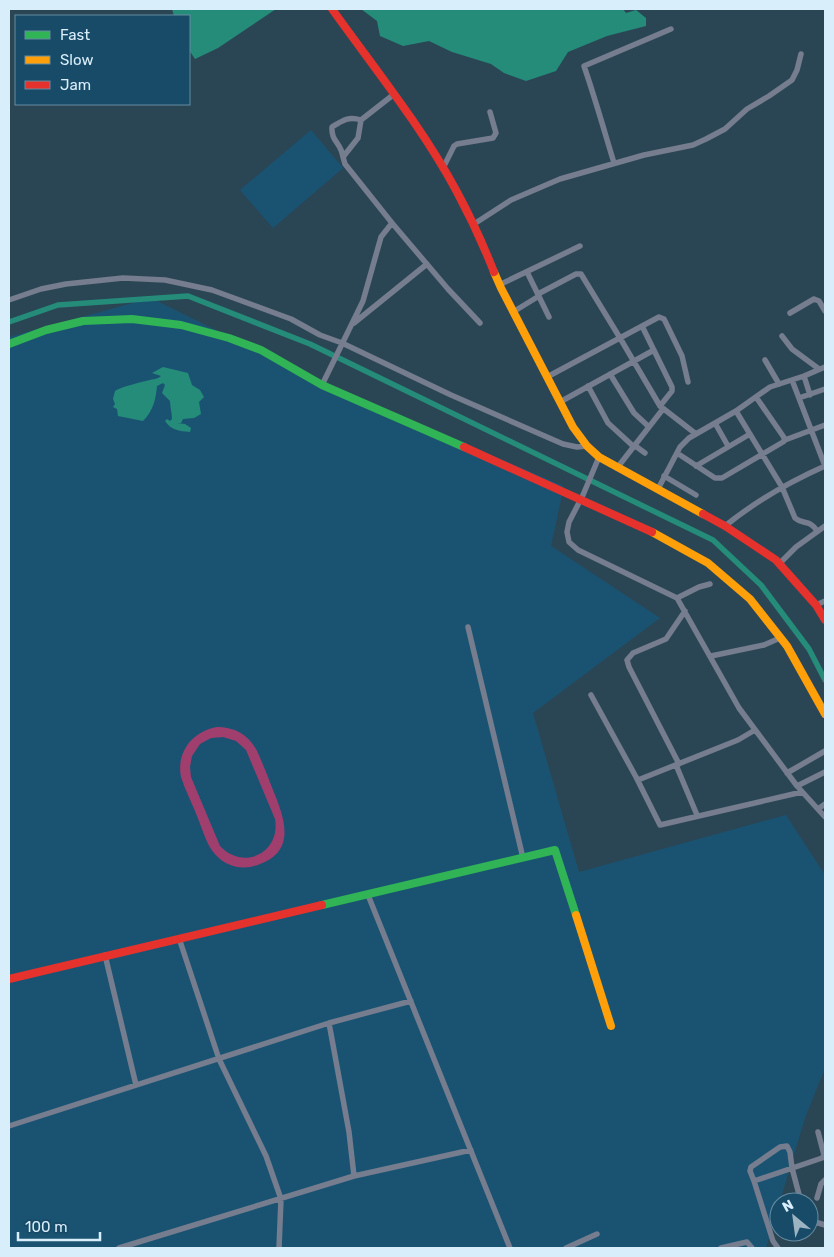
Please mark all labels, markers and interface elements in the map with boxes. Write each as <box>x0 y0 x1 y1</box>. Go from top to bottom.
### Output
legend <box>15 15 190 105</box>
text: Fast <box>60 26 90 44</box>
text: Slow <box>60 51 93 69</box>
text: Jam <box>60 76 91 94</box>
north arrow <box>769 1192 819 1242</box>
text: N <box>779 1196 796 1216</box>
scale bar <box>18 1210 100 1242</box>
text: 100 m <box>25 1218 67 1236</box>

